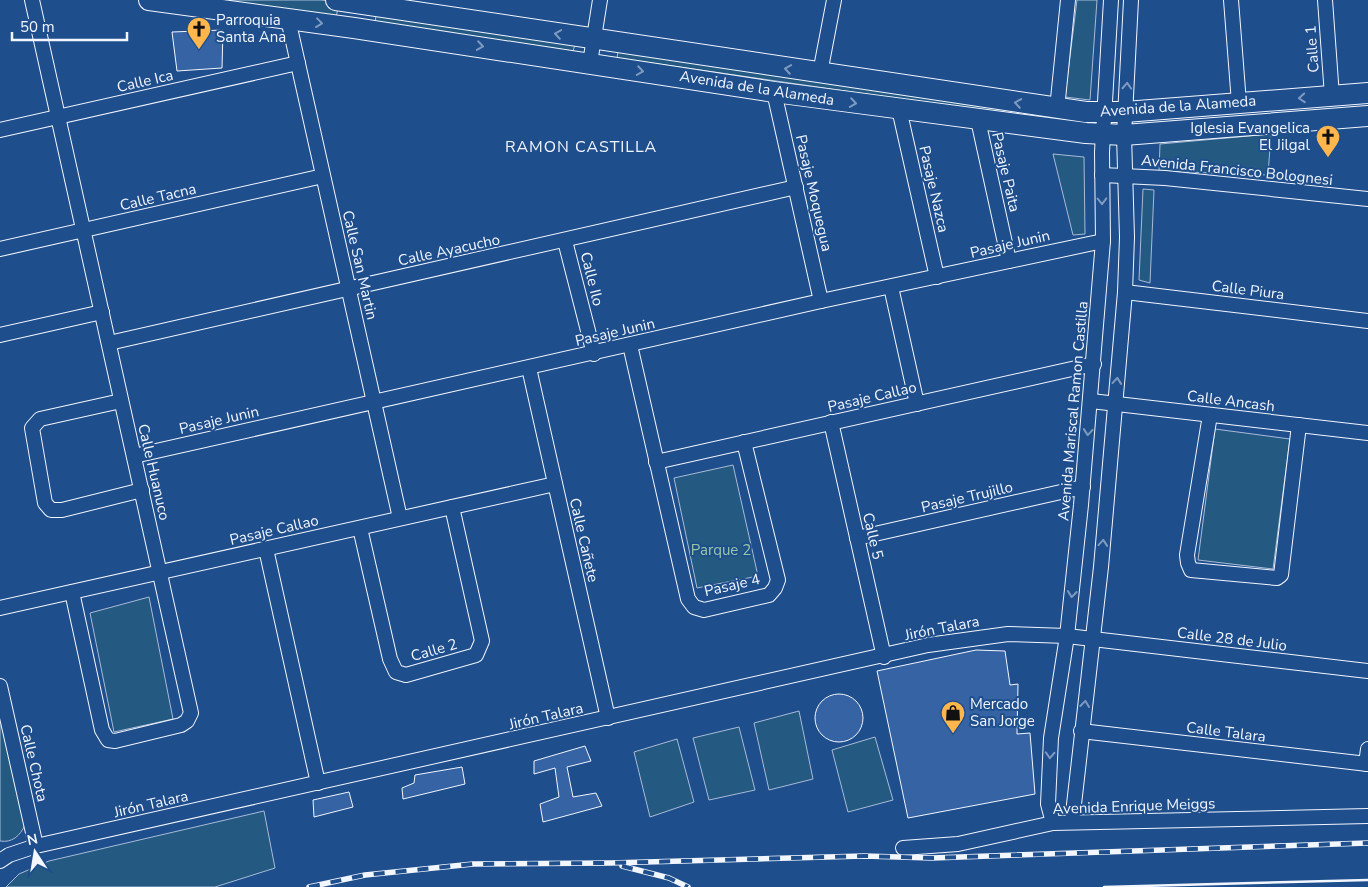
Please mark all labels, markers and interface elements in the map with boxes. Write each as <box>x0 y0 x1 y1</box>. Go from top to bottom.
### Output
scale bar <box>12 10 128 42</box>
place label: Parroquia Santa Ana <box>216 10 286 47</box>
church icon: Parroquia Santa Ana <box>186 16 212 50</box>
text: 50 m <box>20 17 55 37</box>
one-way arrow <box>315 17 323 28</box>
street label: Calle 1 <box>1300 25 1324 73</box>
one-way arrow <box>554 29 563 39</box>
one-way arrow <box>475 41 484 51</box>
one-way arrow <box>784 64 793 74</box>
street label: Calle Ica <box>115 65 175 97</box>
one-way arrow <box>636 65 645 75</box>
street label: Avenida de la Alameda <box>678 66 836 110</box>
one-way arrow <box>1121 82 1132 90</box>
street label: Avenida de la Alameda <box>1099 91 1257 121</box>
one-way arrow <box>1298 92 1306 103</box>
one-way arrow <box>849 97 857 107</box>
one-way arrow <box>1014 98 1022 109</box>
place label: Iglesia Evangelica El Jilgal <box>1190 118 1311 155</box>
church icon: Iglesia Evangelica El Jilgal <box>1315 124 1341 158</box>
street label: Pasaje Paita <box>987 130 1025 214</box>
street label: Pasaje Moquegua <box>791 133 837 253</box>
district label: RAMON CASTILLA <box>505 136 657 158</box>
street label: Pasaje Nazca <box>914 144 954 234</box>
street label: Avenida Francisco Bolognesi <box>1140 150 1334 190</box>
street label: Calle Tacna <box>118 179 198 215</box>
one-way arrow <box>1097 197 1107 205</box>
street label: Calle San Martin <box>338 208 382 322</box>
street label: Pasaje Junin <box>968 225 1052 263</box>
street label: Calle Ayacucho <box>396 229 502 271</box>
street label: Calle Ilo <box>576 250 608 308</box>
street label: Calle Piura <box>1211 276 1285 304</box>
street label: Avenida Mariscal Ramon Castilla <box>1053 300 1093 522</box>
street label: Pasaje Junin <box>573 313 657 351</box>
street label: Pasaje Callao <box>826 377 918 417</box>
one-way arrow <box>1112 377 1123 385</box>
street label: Calle Ancash <box>1186 386 1276 416</box>
street label: Pasaje Junin <box>177 401 261 439</box>
street label: Calle Huanuco <box>133 422 175 522</box>
one-way arrow <box>1083 429 1094 437</box>
street label: Pasaje Trujillo <box>919 477 1015 517</box>
street label: Calle Cañete <box>565 496 603 584</box>
street label: Pasaje Callao <box>228 510 320 550</box>
street label: Calle 5 <box>858 511 888 561</box>
one-way arrow <box>1097 539 1108 547</box>
park label: Parque 2 <box>691 540 751 560</box>
street label: Pasaje 4 <box>702 569 762 601</box>
one-way arrow <box>1067 590 1078 598</box>
street label: Jirón Talara <box>902 611 981 645</box>
street label: Calle 28 de Julio <box>1176 622 1288 656</box>
street label: Calle 2 <box>408 634 460 666</box>
place label: Mercado San Jorge <box>970 694 1035 731</box>
street label: Jirón Talara <box>506 698 585 734</box>
shop icon: Mercado San Jorge <box>940 700 966 734</box>
one-way arrow <box>1079 700 1089 709</box>
street label: Calle Talara <box>1185 717 1267 747</box>
street label: Calle Chota <box>15 722 53 804</box>
one-way arrow <box>1045 751 1056 759</box>
street label: Jirón Talara <box>111 786 190 822</box>
street label: Avenida Enrique Meiggs <box>1052 793 1216 819</box>
north arrow <box>10 827 60 877</box>
text: N <box>25 829 40 850</box>

